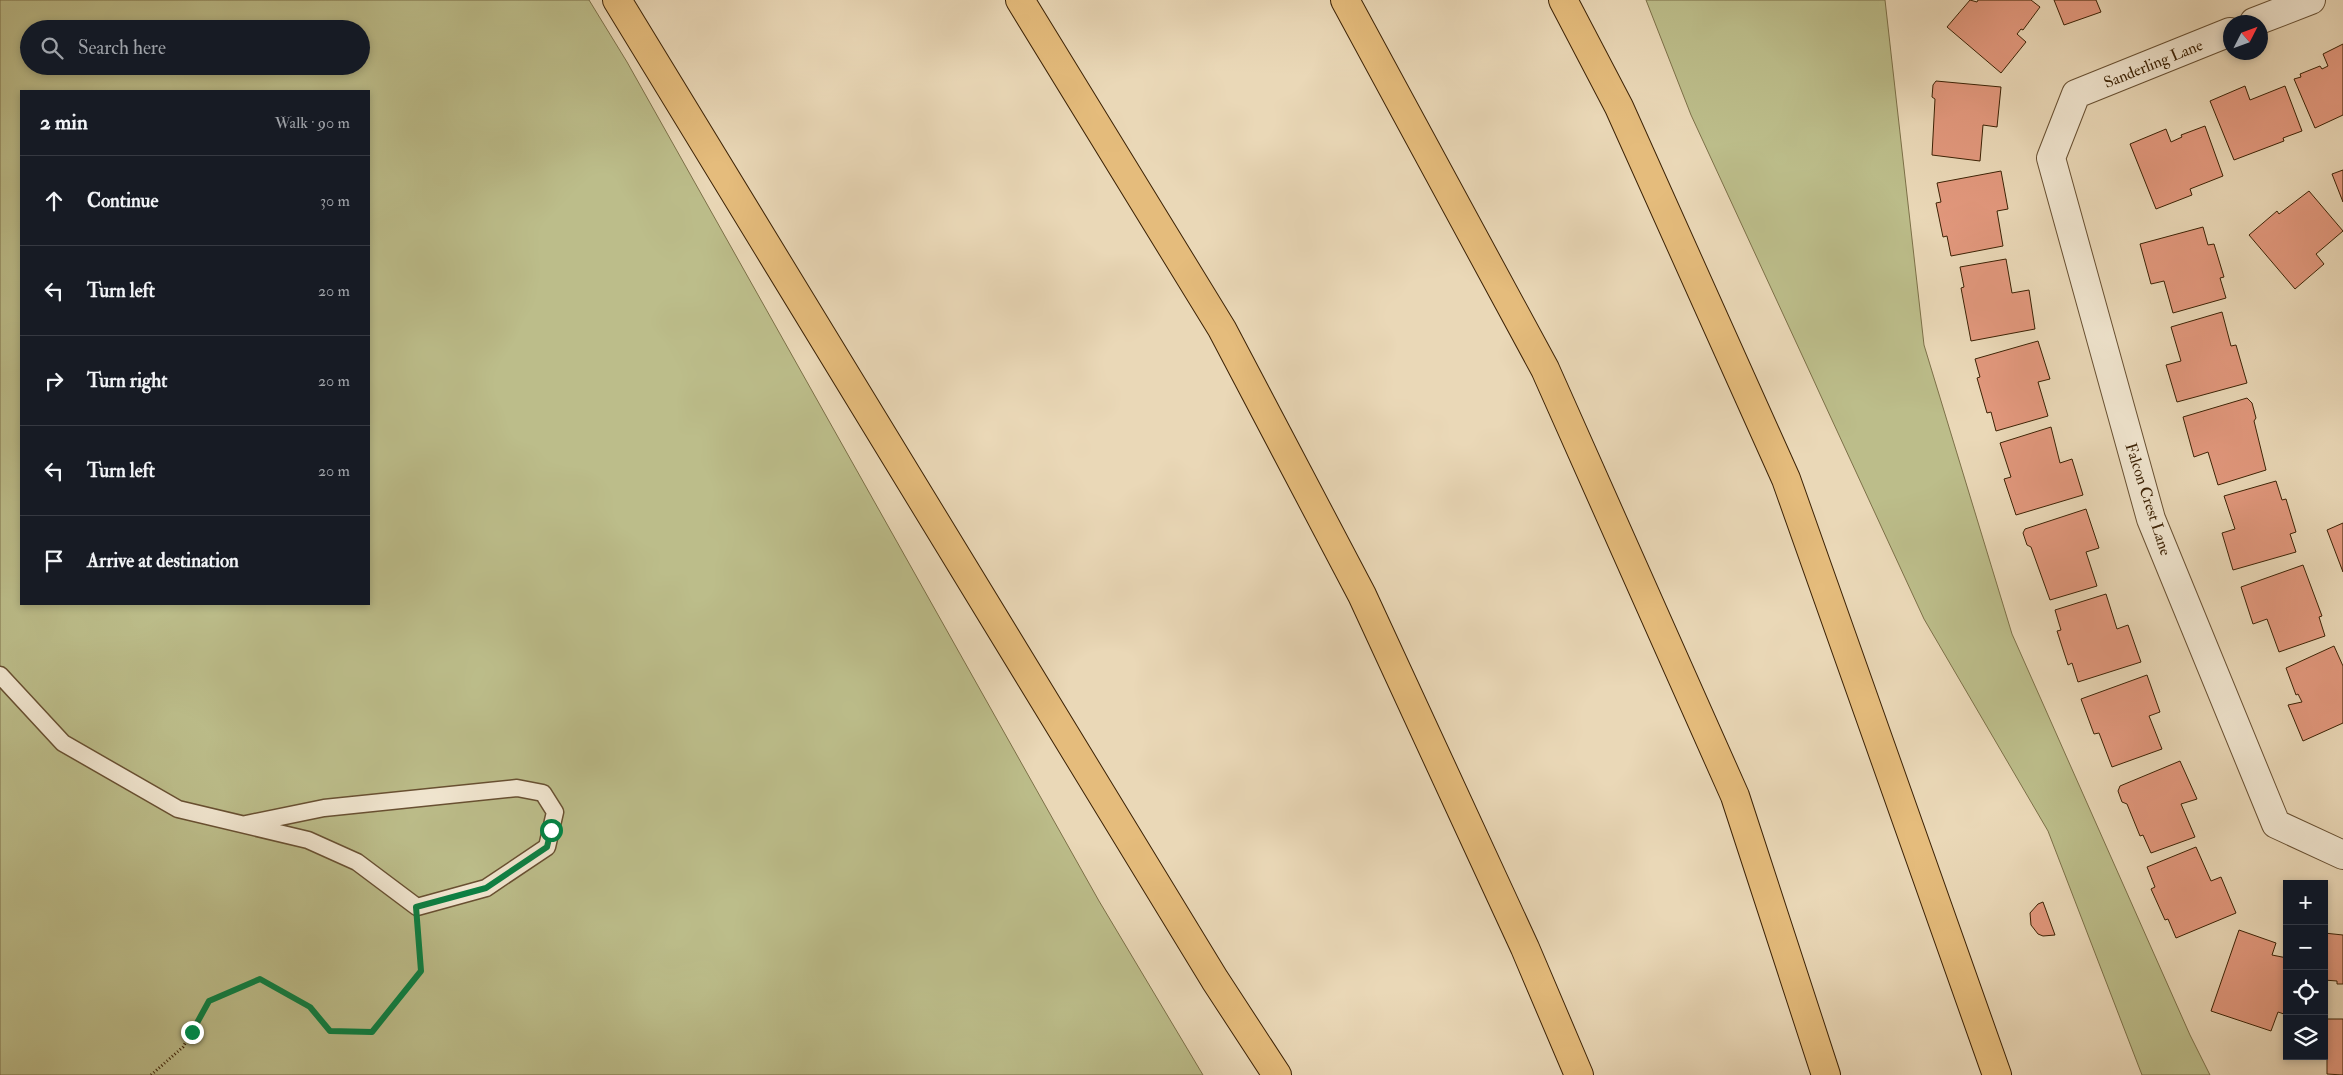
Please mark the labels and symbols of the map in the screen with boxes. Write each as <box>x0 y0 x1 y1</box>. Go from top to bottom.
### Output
north arrow <box>2223 15 2268 60</box>
street label: Sanderling Lane <box>2101 35 2206 93</box>
street label: Falcon Crest Lane <box>2120 440 2176 558</box>
route start <box>540 819 563 842</box>
route end <box>181 1021 204 1044</box>

